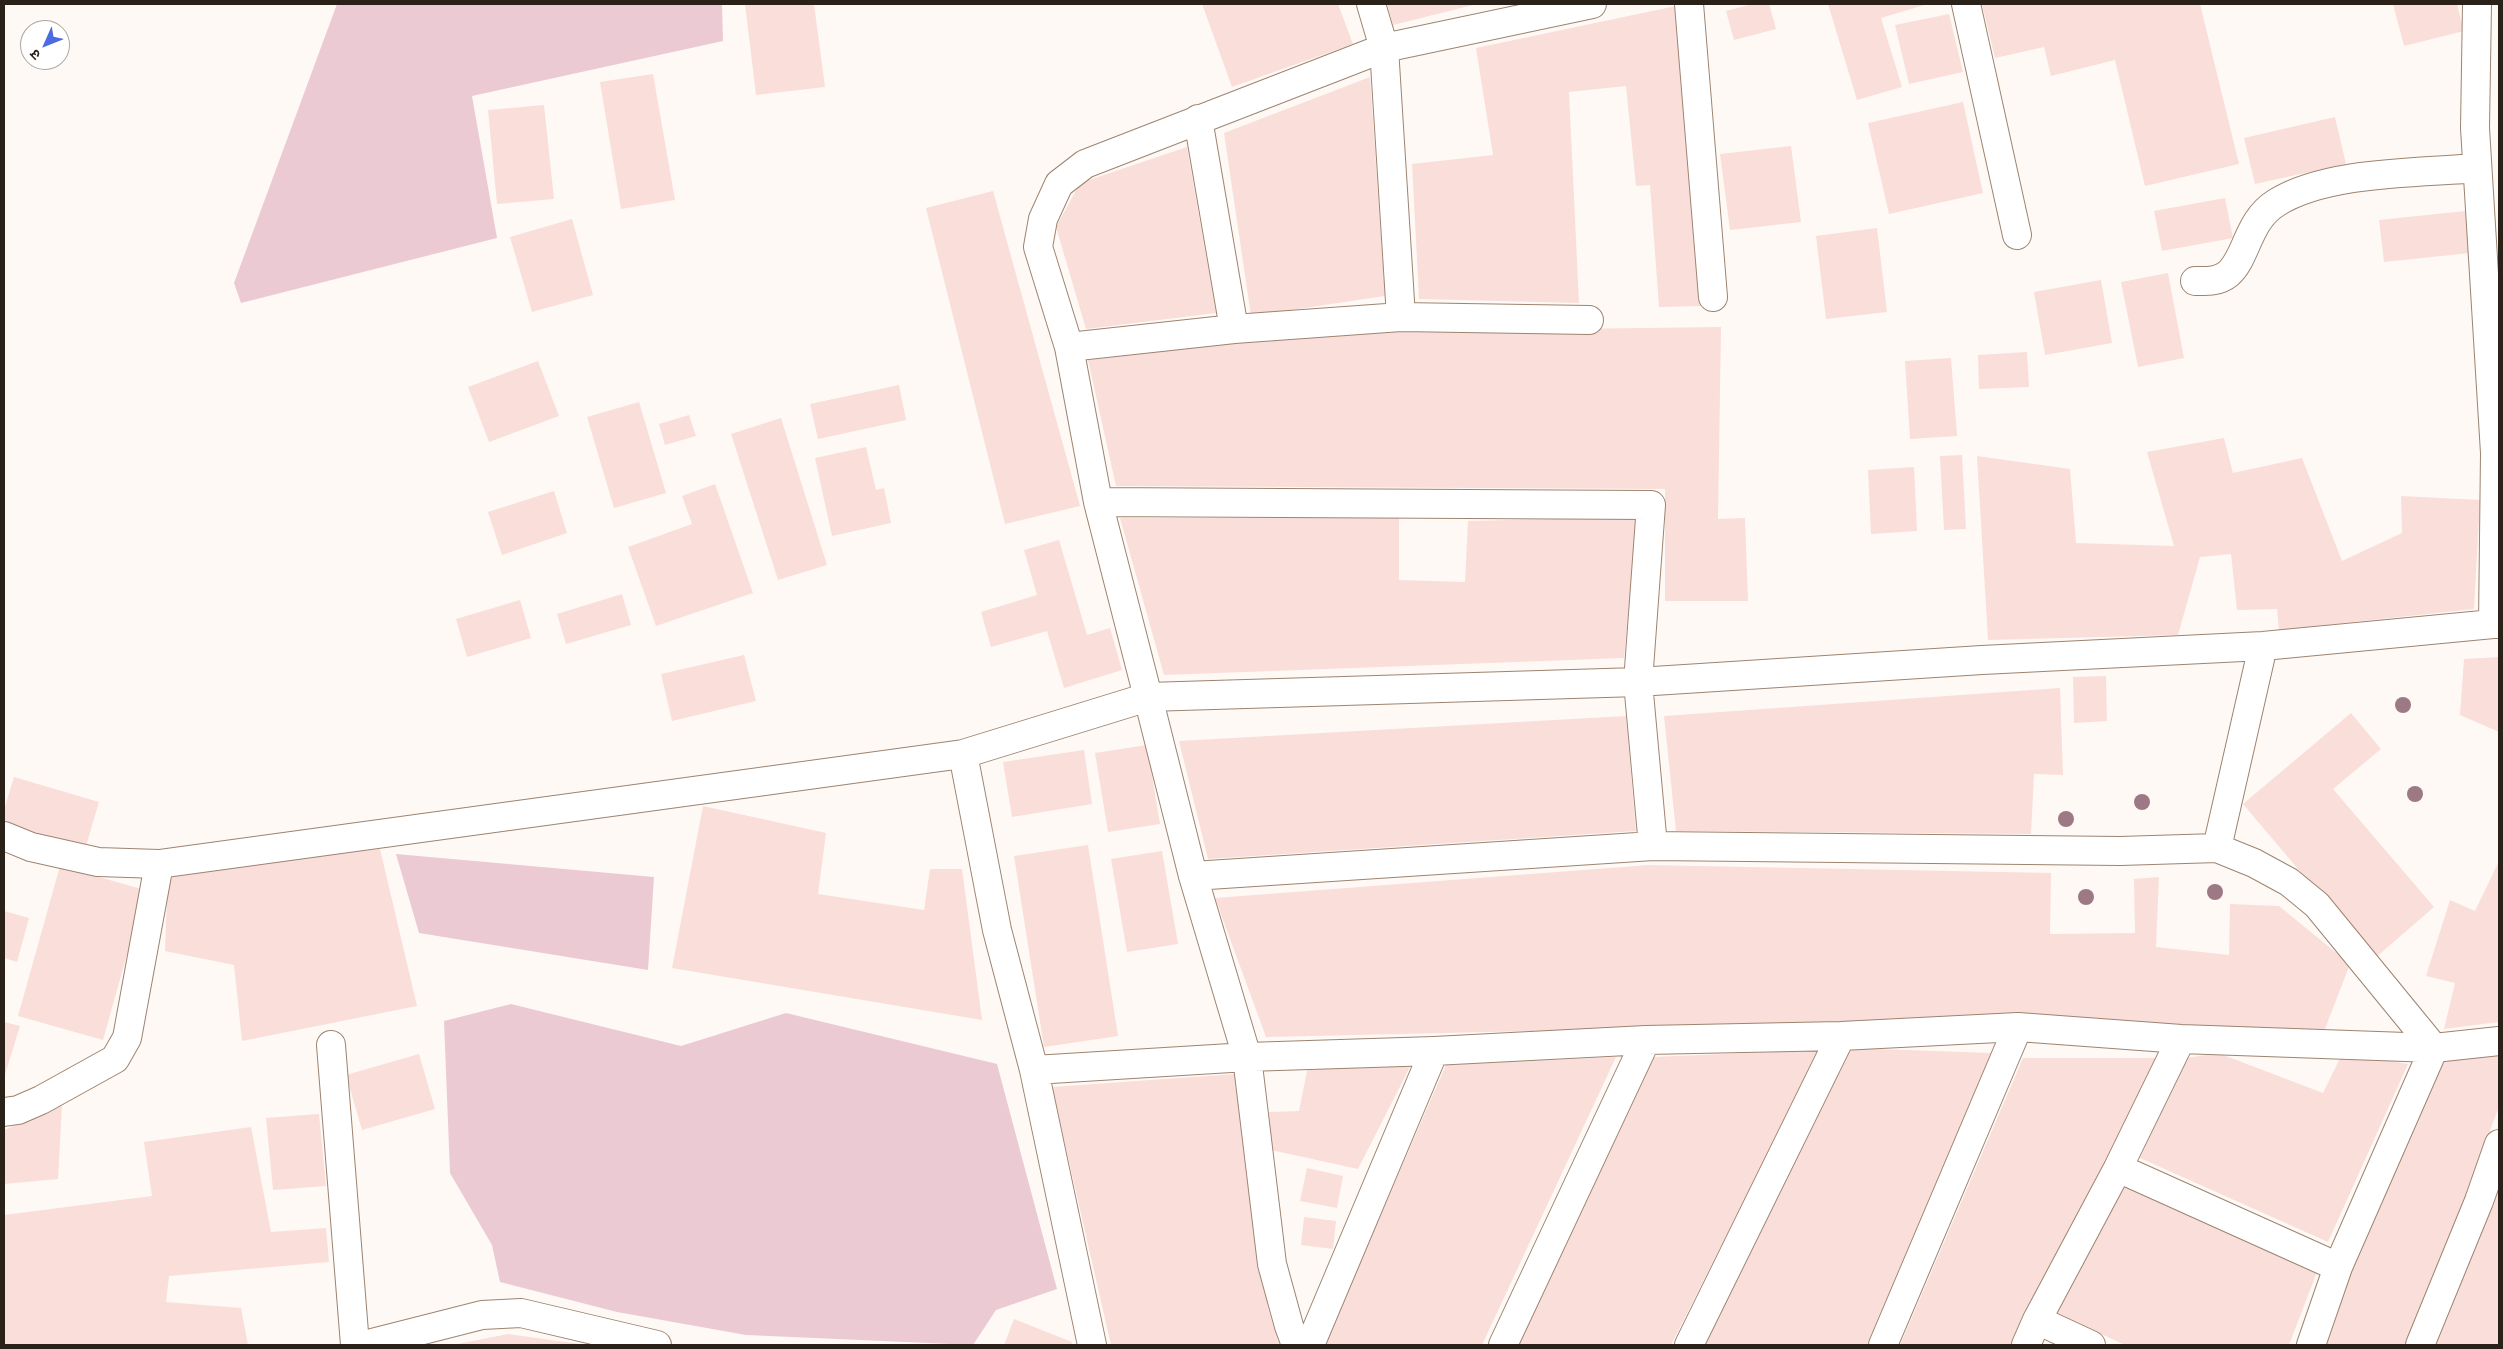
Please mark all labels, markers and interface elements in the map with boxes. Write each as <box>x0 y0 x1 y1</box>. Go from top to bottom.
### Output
north arrow <box>20 20 70 70</box>
text: उ <box>26 46 44 63</box>

